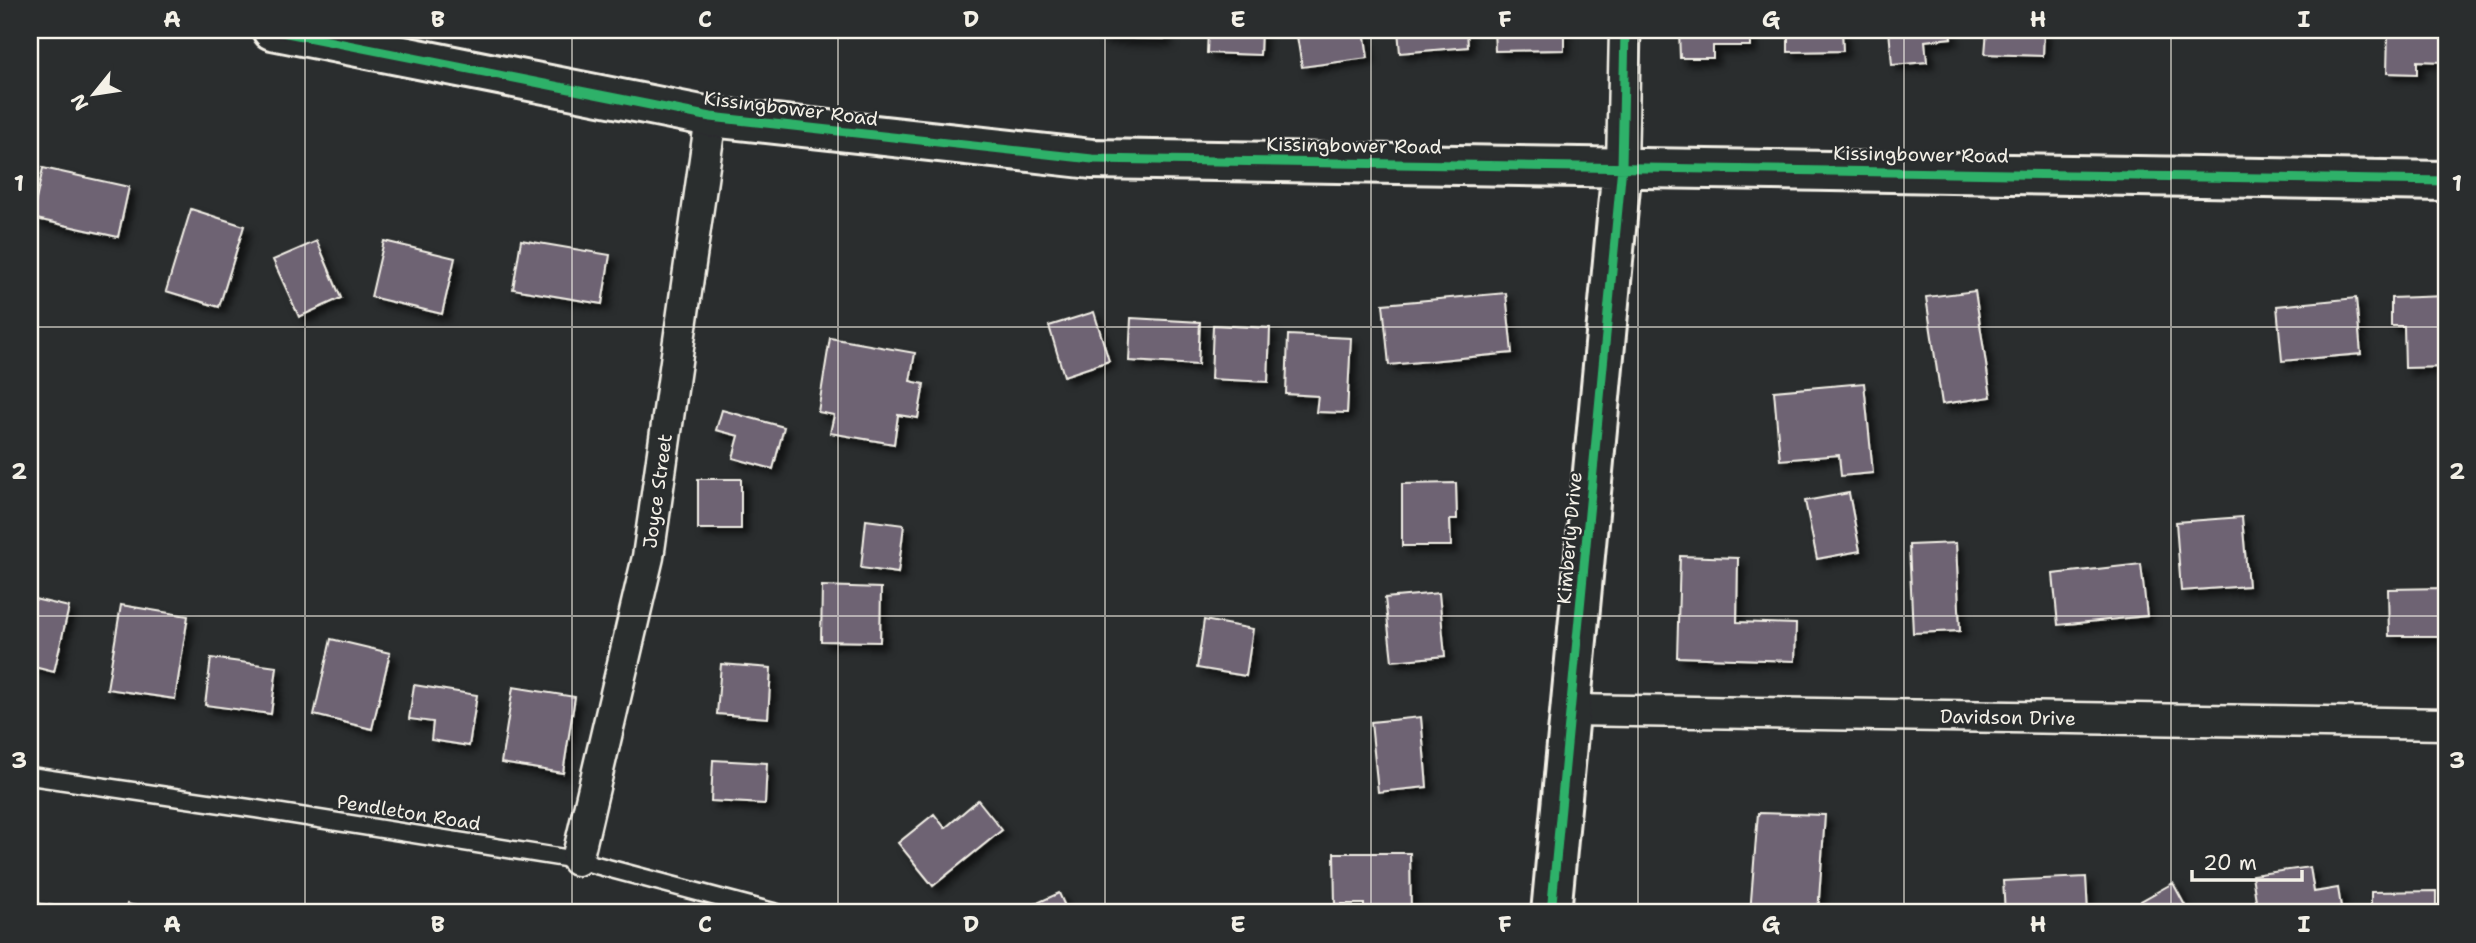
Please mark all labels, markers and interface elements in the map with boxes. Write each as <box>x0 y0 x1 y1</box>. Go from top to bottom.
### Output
text: A <box>163 4 181 34</box>
text: B <box>431 4 445 34</box>
text: C <box>698 4 712 34</box>
text: D <box>963 4 979 34</box>
text: E <box>1230 4 1246 34</box>
text: F <box>1498 4 1512 34</box>
text: G <box>1762 4 1781 34</box>
text: H <box>2030 4 2046 34</box>
text: I <box>2298 4 2311 34</box>
north arrow <box>60 60 130 130</box>
street label: Kissingbower Road <box>702 85 880 132</box>
text: N <box>65 89 94 115</box>
street label: Kissingbower Road <box>1266 131 1442 160</box>
street label: Kissingbower Road <box>1833 140 2009 169</box>
text: 1 <box>14 168 24 198</box>
text: 1 <box>2452 168 2462 198</box>
street label: Joyce Street <box>637 432 678 550</box>
text: 2 <box>11 456 27 486</box>
text: 2 <box>2449 456 2465 486</box>
street label: Kimberly Drive <box>1551 471 1588 605</box>
street label: Davidson Drive <box>1940 704 2076 731</box>
text: 3 <box>11 745 27 775</box>
text: 3 <box>2449 745 2465 775</box>
street label: Pendleton Road <box>335 789 483 836</box>
scale bar <box>2192 838 2303 882</box>
text: 20 m <box>2203 849 2257 877</box>
text: A <box>163 909 181 939</box>
text: B <box>431 909 445 939</box>
text: C <box>698 909 712 939</box>
text: D <box>963 909 979 939</box>
text: E <box>1230 909 1246 939</box>
text: F <box>1498 909 1512 939</box>
text: G <box>1762 909 1781 939</box>
text: H <box>2030 909 2046 939</box>
text: I <box>2298 909 2311 939</box>

